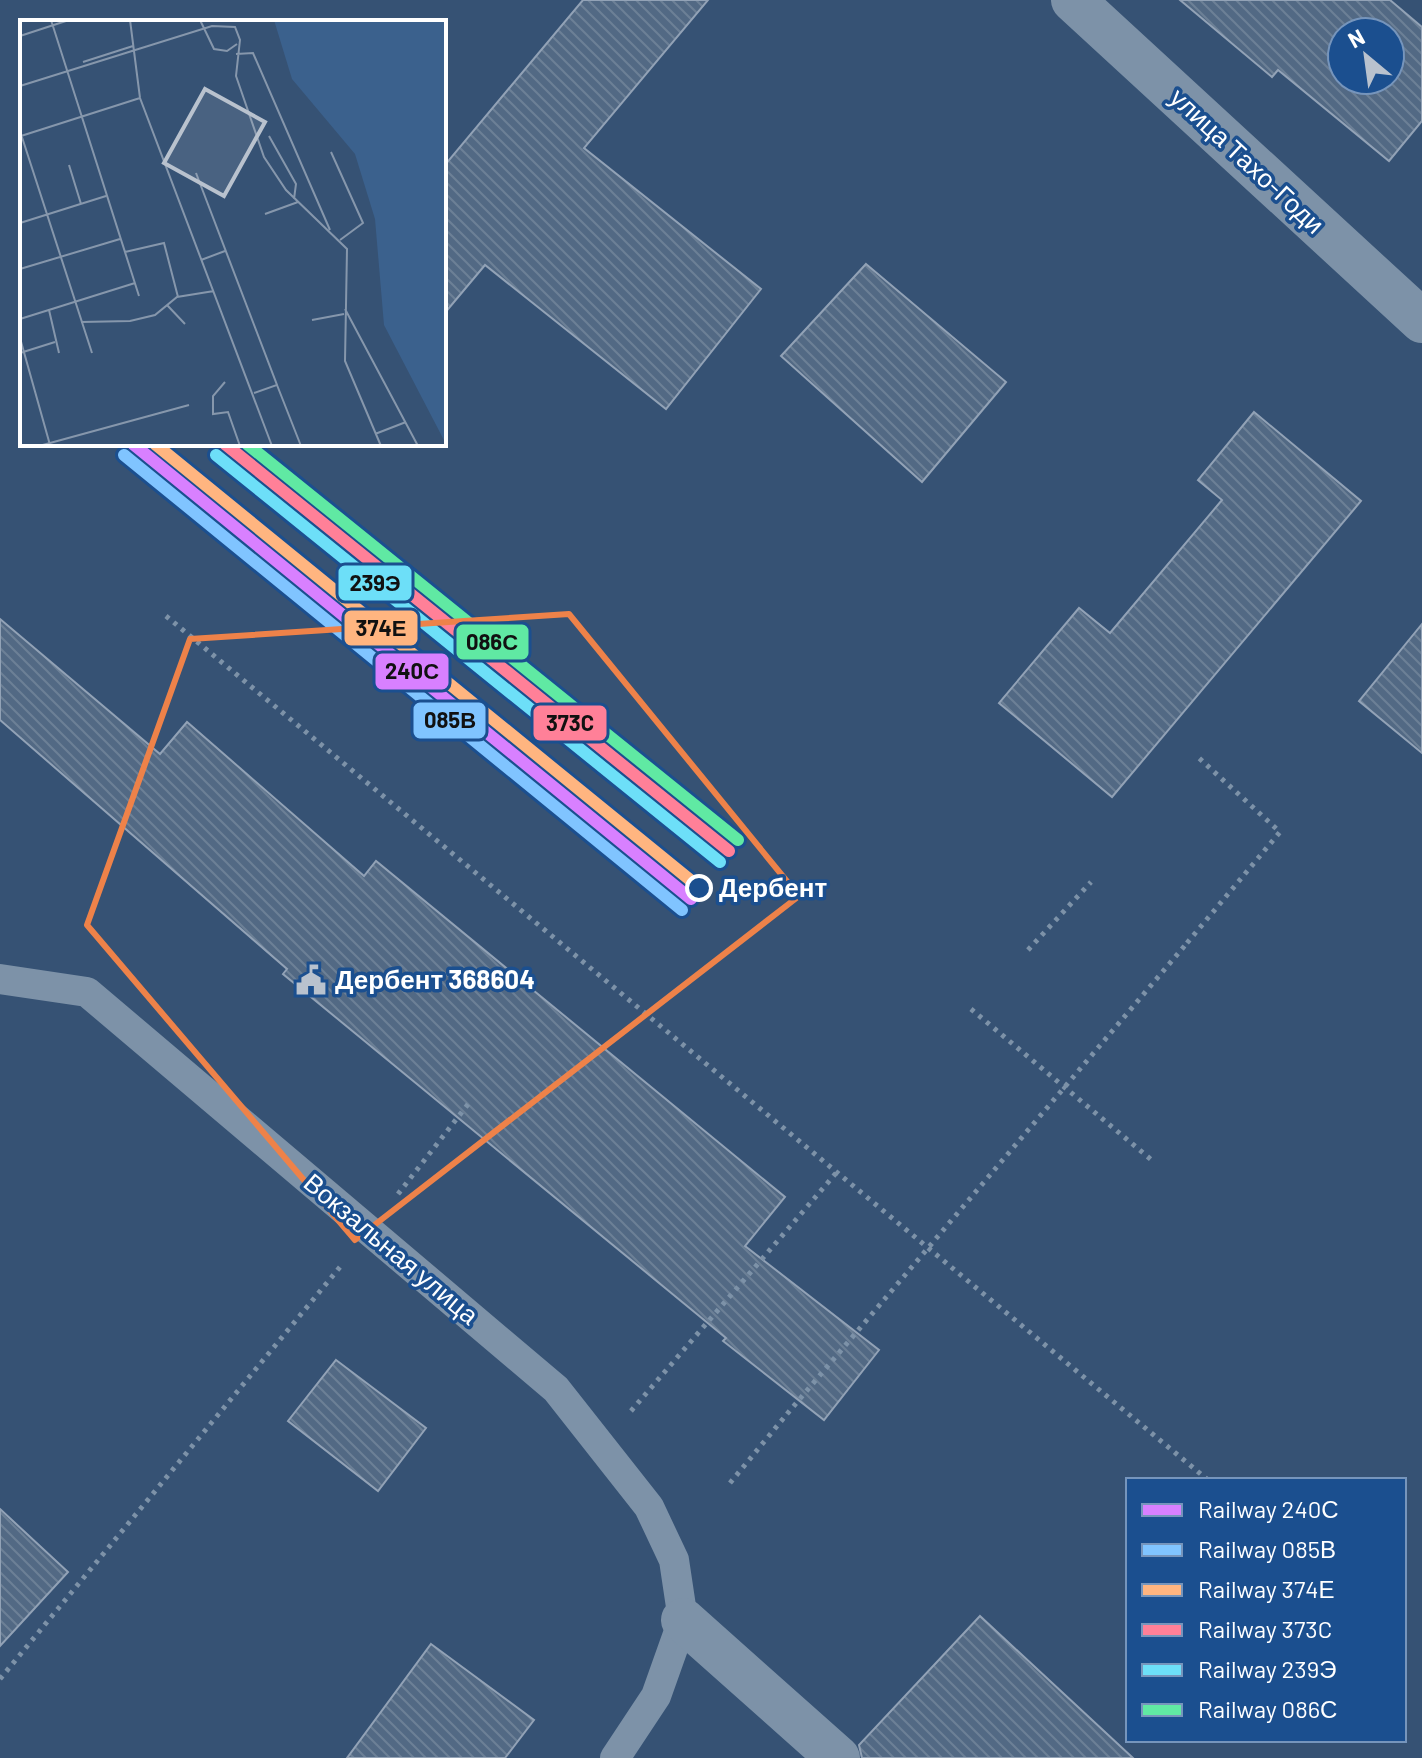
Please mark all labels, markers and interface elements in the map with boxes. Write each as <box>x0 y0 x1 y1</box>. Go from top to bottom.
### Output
north arrow <box>1326 16 1406 96</box>
inset map <box>20 20 446 446</box>
text: N <box>1343 23 1369 53</box>
street label: улица Тахо-Годи <box>1165 81 1331 239</box>
line badge: 239Э <box>337 564 413 602</box>
text: 239Э <box>349 569 401 595</box>
line badge: 374Е <box>343 609 419 647</box>
text: 374Е <box>356 614 406 640</box>
line badge: 086С <box>455 623 530 661</box>
text: 086С <box>466 628 518 654</box>
line badge: 240С <box>374 652 450 691</box>
text: 240С <box>385 657 439 683</box>
line badge: 085В <box>412 701 487 740</box>
line badge: 373C <box>532 704 608 742</box>
text: 085В <box>424 706 476 732</box>
text: 373C <box>546 709 594 735</box>
place label: Дербент <box>719 871 827 902</box>
marker: Дербент <box>686 875 712 901</box>
public building icon: Дербент 368604 <box>294 963 328 997</box>
place label: Дербент 368604 <box>335 963 535 994</box>
street label: Вокзальная улица <box>298 1166 486 1330</box>
legend <box>1126 1478 1406 1742</box>
text: Railway 240С <box>1198 1494 1339 1523</box>
text: Railway 085В <box>1198 1534 1336 1563</box>
text: Railway 374Е <box>1198 1574 1335 1603</box>
text: Railway 373C <box>1198 1614 1332 1643</box>
text: Railway 239Э <box>1198 1654 1336 1683</box>
text: Railway 086С <box>1198 1694 1337 1723</box>

